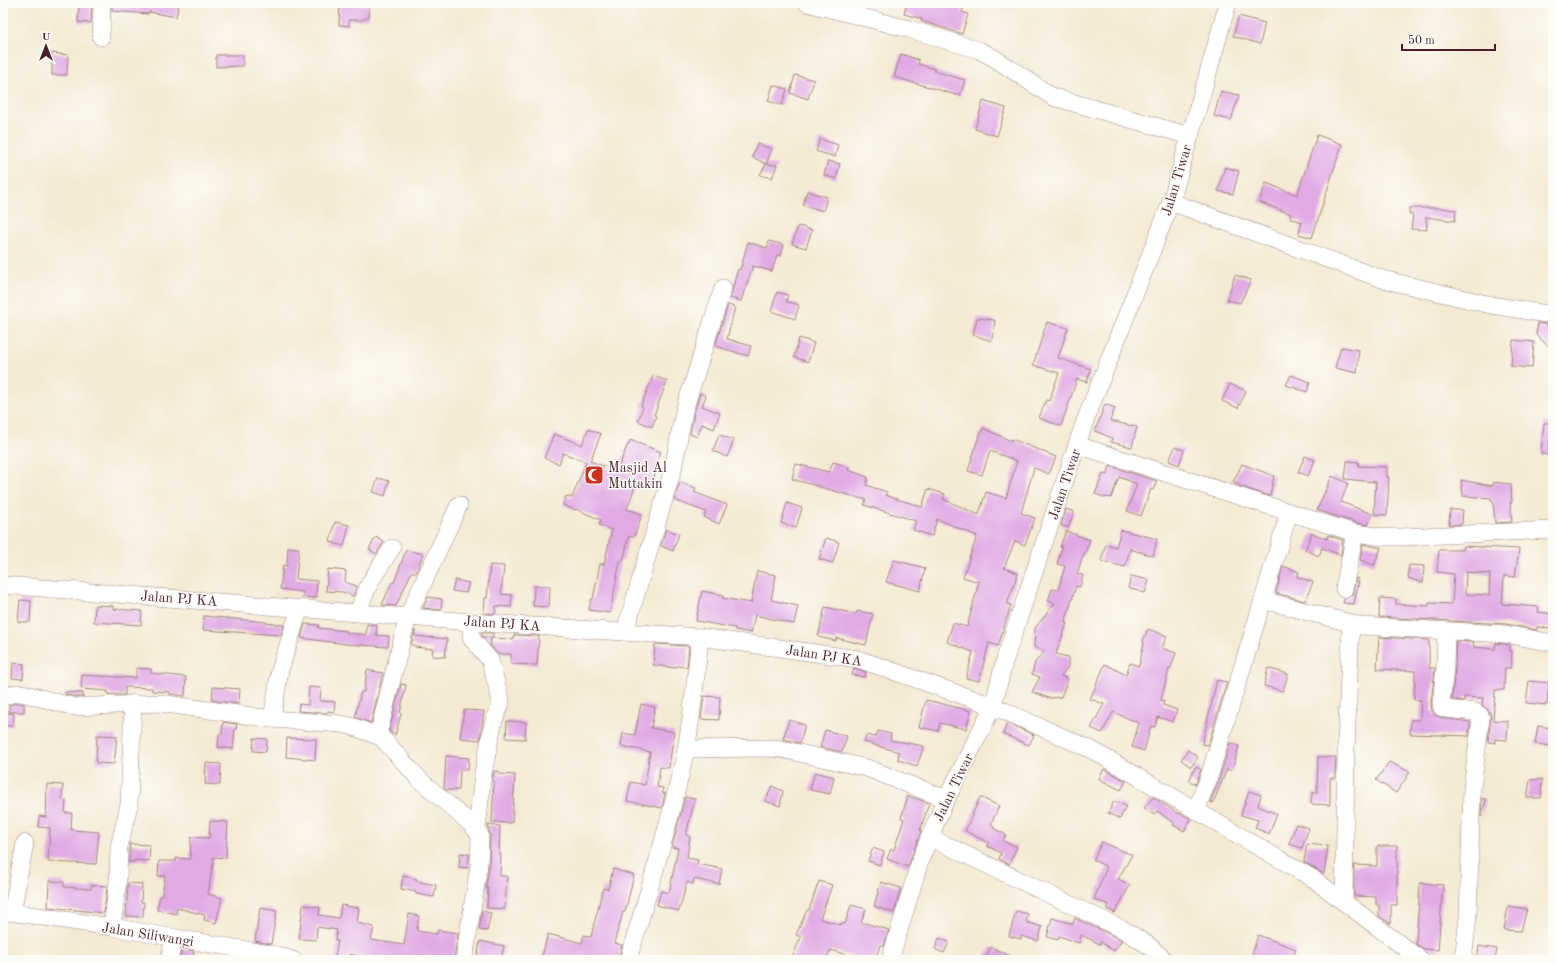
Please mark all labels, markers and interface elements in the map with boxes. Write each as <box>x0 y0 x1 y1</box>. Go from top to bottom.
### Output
north arrow <box>26 26 66 66</box>
scale bar <box>1402 26 1495 52</box>
text: U <box>42 32 51 43</box>
text: 50 m <box>1408 34 1435 47</box>
street label: Jalan Tiwar <box>1160 143 1194 217</box>
street label: Jalan Tiwar <box>1046 447 1084 521</box>
place label: Masjid Al Muttakin <box>608 461 667 491</box>
mosque icon: Masjid Al Muttakin <box>583 464 605 486</box>
street label: Jalan PJ KA <box>140 589 218 609</box>
street label: Jalan PJ KA <box>463 614 541 634</box>
street label: Jalan PJ KA <box>785 643 863 669</box>
street label: Jalan Tiwar <box>931 751 976 824</box>
street label: Jalan Siliwangi <box>101 921 195 949</box>

